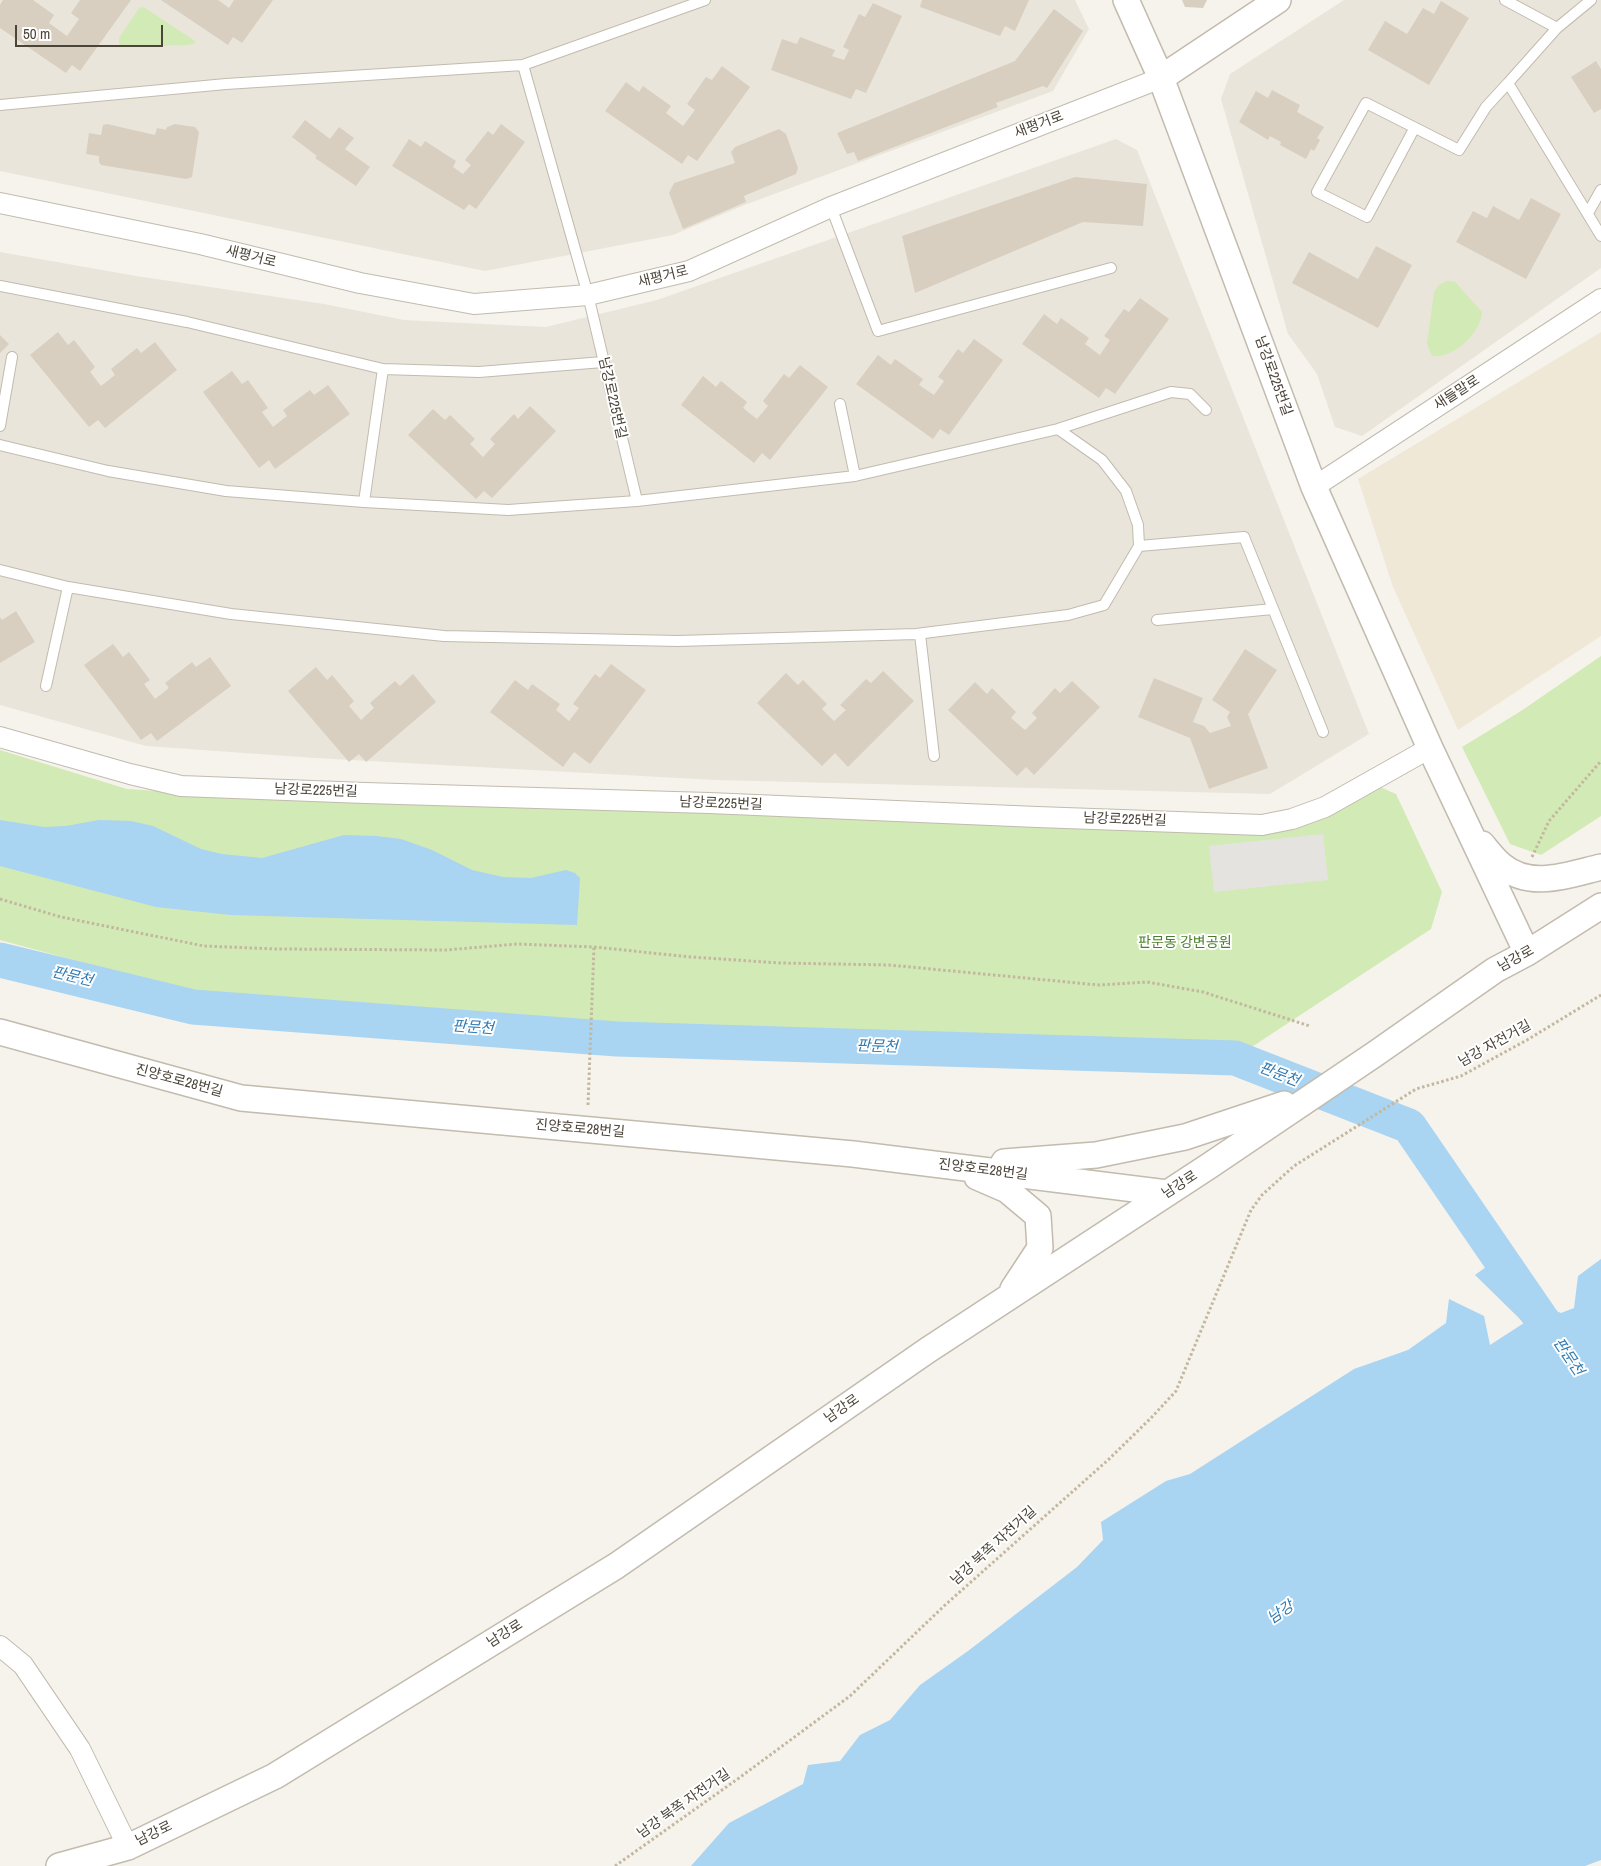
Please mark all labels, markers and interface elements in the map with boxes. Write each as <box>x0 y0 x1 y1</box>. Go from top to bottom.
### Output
scale bar <box>18 15 165 47</box>
text: 50 m <box>23 23 50 44</box>
street label: 새평거로 <box>1012 108 1066 142</box>
street label: 새평거로 <box>224 243 278 271</box>
street label: 새평거로 <box>636 263 690 291</box>
street label: 남강로225번길 <box>1251 334 1295 418</box>
street label: 남강로225번길 <box>594 355 630 441</box>
street label: 새들말로 <box>1431 372 1483 414</box>
street label: 남강로225번길 <box>274 781 358 801</box>
street label: 남강로225번길 <box>679 794 763 814</box>
street label: 남강로225번길 <box>1083 810 1167 830</box>
park label: 판문동 강변공원 <box>1138 935 1232 951</box>
street label: 남강로 <box>1495 942 1537 976</box>
water label: 판문천 <box>50 963 94 991</box>
street label: 남강 자전거길 <box>1456 1017 1534 1071</box>
water label: 판문천 <box>452 1018 494 1038</box>
water label: 판문천 <box>856 1037 898 1057</box>
water label: 판문천 <box>1256 1059 1302 1091</box>
street label: 진양호로28번길 <box>133 1061 225 1101</box>
street label: 진양호로28번길 <box>534 1117 626 1141</box>
street label: 진양호로28번길 <box>937 1156 1029 1184</box>
street label: 남강로 <box>1159 1167 1201 1203</box>
water label: 판문천 <box>1549 1335 1587 1379</box>
street label: 남강로 <box>821 1391 863 1427</box>
street label: 남강 북쪽 자전거길 <box>948 1503 1040 1589</box>
water label: 남강 <box>1265 1598 1297 1628</box>
street label: 남강로 <box>484 1617 526 1651</box>
street label: 남강 북쪽 자전거길 <box>634 1766 734 1842</box>
street label: 남강로 <box>133 1818 175 1850</box>

